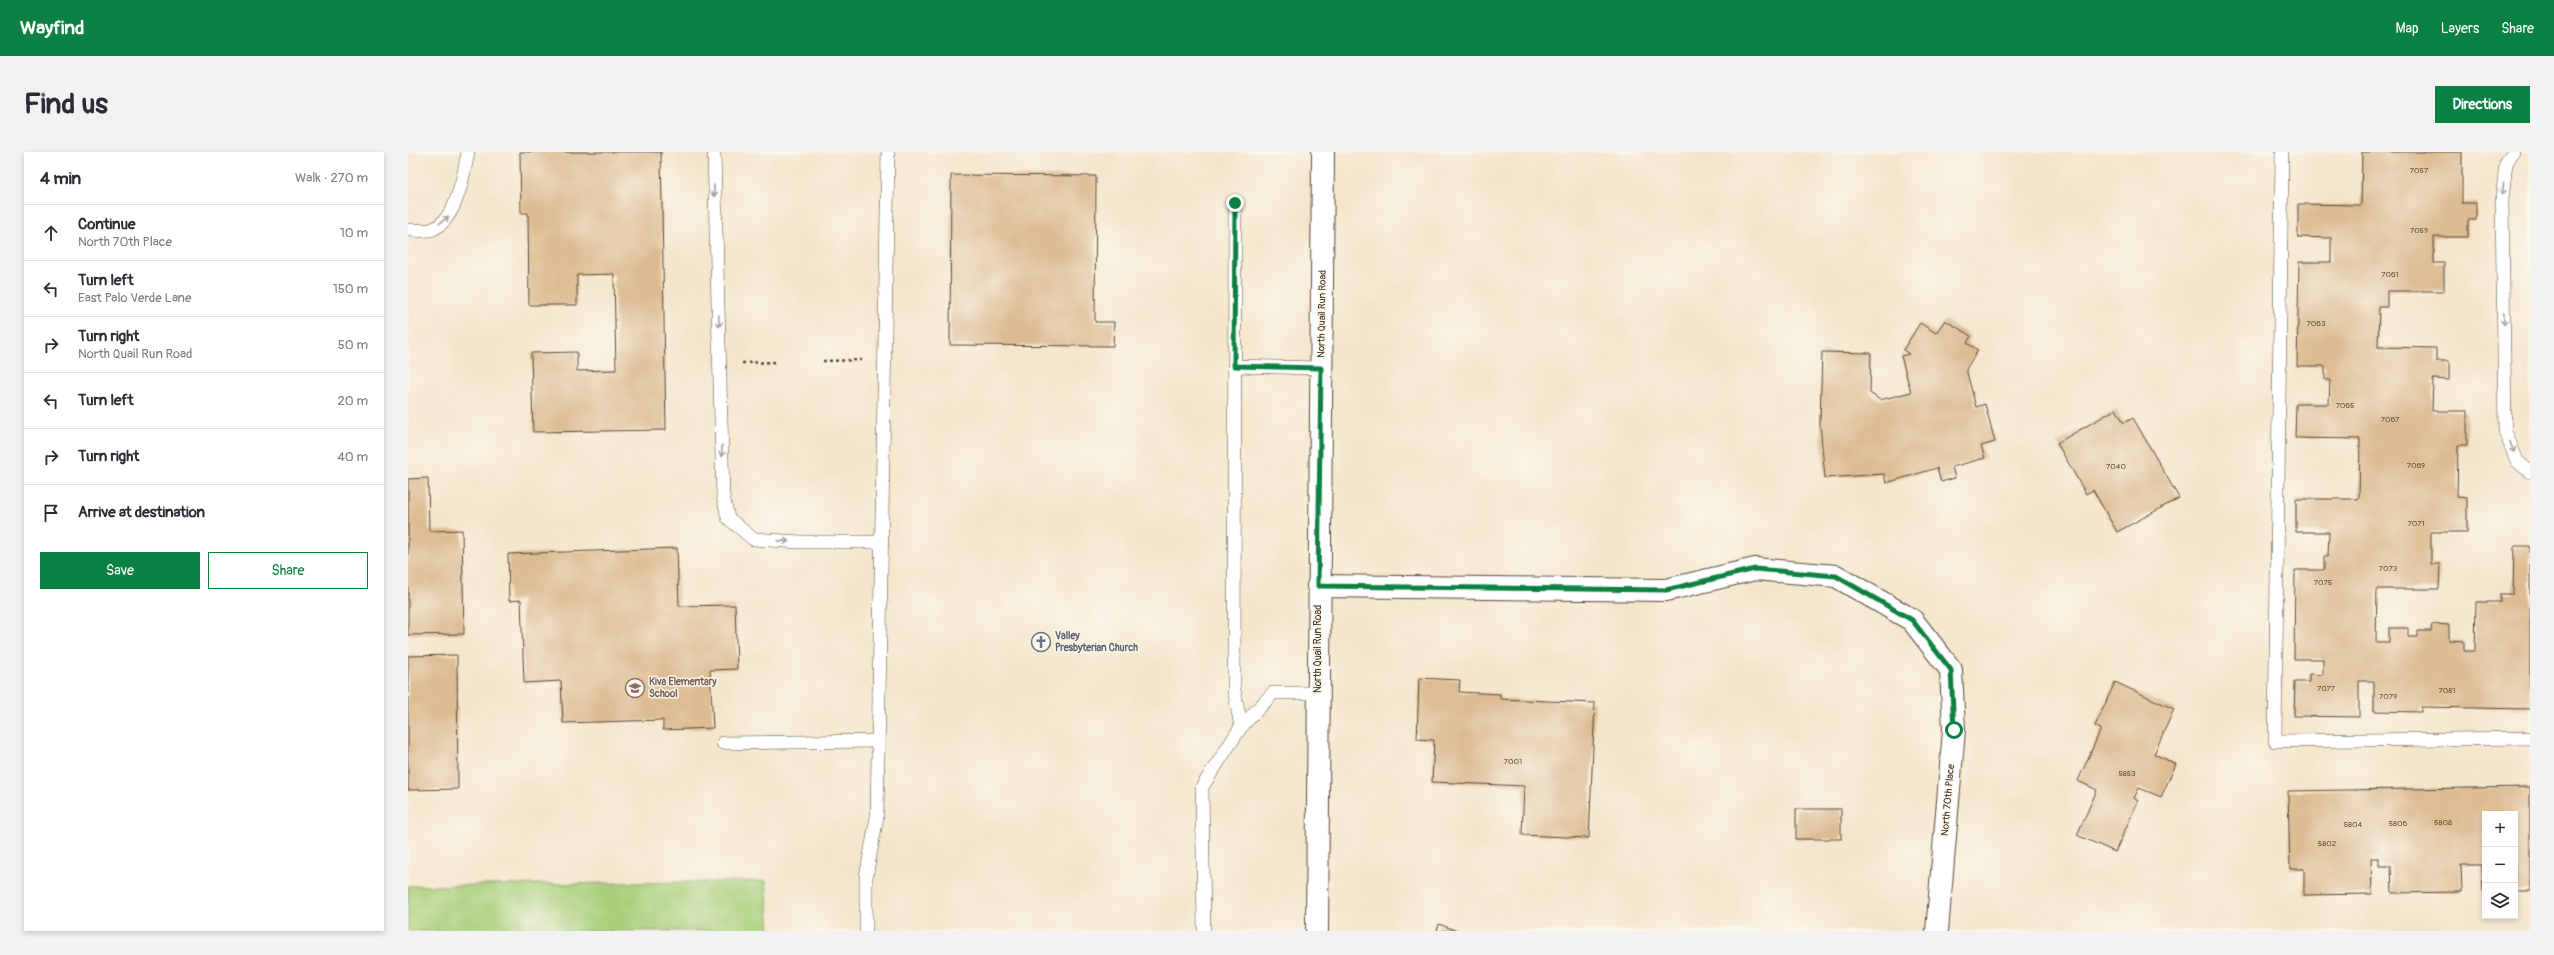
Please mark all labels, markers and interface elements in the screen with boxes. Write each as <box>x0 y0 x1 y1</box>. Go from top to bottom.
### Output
text: Wayfind <box>20 16 84 40</box>
text: Map <box>2396 20 2419 37</box>
text: Layers <box>2441 20 2479 37</box>
text: Share <box>2501 20 2534 37</box>
button: Directions <box>2435 86 2530 123</box>
text: Find us <box>24 87 108 122</box>
house number: 7057 <box>2410 166 2429 175</box>
text: 4 min <box>40 168 81 189</box>
text: Walk · 270 m <box>295 170 368 186</box>
one-way arrow <box>2500 182 2507 195</box>
one-way arrow <box>710 184 718 197</box>
route end <box>1226 194 1244 212</box>
text: Continue <box>78 215 136 234</box>
one-way arrow <box>438 215 449 224</box>
icon: ahead <box>40 222 62 244</box>
text: 10 m <box>340 225 368 241</box>
house number: 7059 <box>2410 226 2428 235</box>
text: North 70th Place <box>78 234 172 250</box>
street label: North Quail Run Road <box>1315 270 1329 358</box>
house number: 7061 <box>2381 270 2399 279</box>
text: Turn left <box>78 271 134 290</box>
icon: left <box>40 278 62 300</box>
text: 150 m <box>333 281 368 297</box>
text: East Palo Verde Lane <box>78 290 191 306</box>
one-way arrow <box>2500 312 2508 325</box>
one-way arrow <box>715 314 723 327</box>
house number: 7063 <box>2307 319 2326 328</box>
text: Turn right <box>78 327 139 346</box>
icon: right <box>40 334 62 356</box>
text: 50 m <box>338 337 368 353</box>
text: North Quail Run Road <box>78 346 193 362</box>
icon: left <box>40 390 62 412</box>
text: Turn left <box>78 391 134 410</box>
text: 20 m <box>337 393 368 409</box>
house number: 7065 <box>2336 401 2354 410</box>
house number: 7067 <box>2381 415 2400 424</box>
one-way arrow <box>2508 441 2516 453</box>
one-way arrow <box>718 444 726 457</box>
icon: right <box>40 446 62 468</box>
text: Turn right <box>78 447 139 466</box>
text: 40 m <box>337 449 368 465</box>
house number: 7069 <box>2407 461 2425 470</box>
house number: 7040 <box>2106 462 2126 471</box>
icon: arrive <box>40 502 62 524</box>
text: Arrive at destination <box>78 503 205 522</box>
house number: 7071 <box>2407 519 2425 528</box>
one-way arrow <box>776 537 789 545</box>
button: Save <box>40 552 200 589</box>
button: Share <box>208 552 368 589</box>
house number: 7073 <box>2379 564 2398 573</box>
house number: 7075 <box>2314 578 2332 587</box>
street label: North Quail Run Road <box>1312 605 1324 693</box>
place label: Valley Presbyterian Church <box>1055 630 1138 654</box>
church icon: Valley Presbyterian Church <box>1030 631 1052 653</box>
place label: Kiva Elementary School <box>649 676 717 700</box>
school or university icon: Kiva Elementary School <box>624 677 646 699</box>
house number: 7077 <box>2317 684 2336 693</box>
house number: 7081 <box>2439 686 2455 695</box>
house number: 7079 <box>2379 692 2397 701</box>
route start <box>1945 721 1963 739</box>
house number: 7001 <box>1504 757 1522 766</box>
street label: North 70th Place <box>1939 763 1957 836</box>
house number: 5853 <box>2118 769 2136 778</box>
map controls <box>2482 811 2518 919</box>
button: + <box>2482 811 2518 847</box>
house number: 5808 <box>2434 818 2452 827</box>
house number: 5806 <box>2389 819 2408 828</box>
house number: 5804 <box>2344 820 2363 829</box>
house number: 5802 <box>2318 839 2337 848</box>
button: − <box>2482 847 2518 883</box>
button: layers <box>2482 883 2518 919</box>

